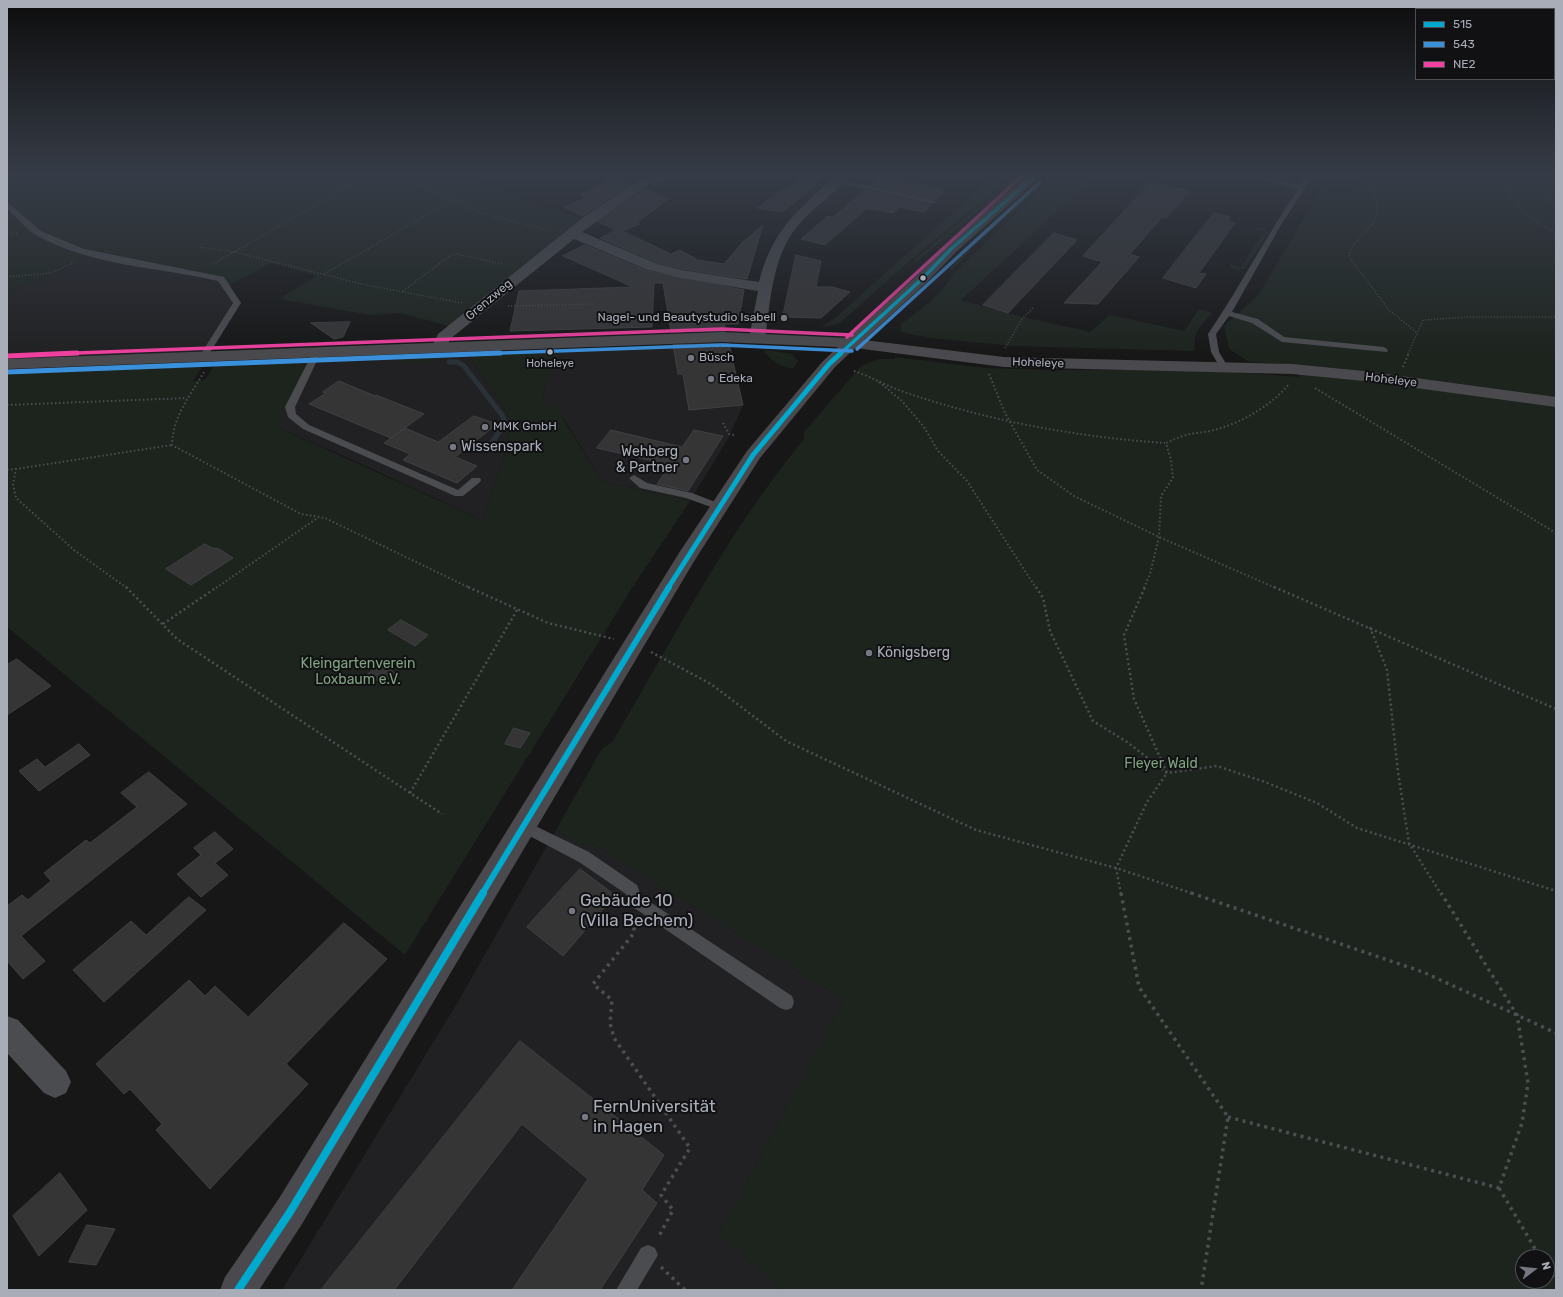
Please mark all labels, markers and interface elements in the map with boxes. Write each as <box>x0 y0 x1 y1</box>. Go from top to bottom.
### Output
legend <box>1415 8 1555 80</box>
text: 515 <box>1453 17 1472 31</box>
text: 543 <box>1453 37 1475 51</box>
text: NE2 <box>1453 57 1476 71</box>
unlabelled marker <box>918 273 928 283</box>
street label: Grenzweg <box>463 276 515 324</box>
place label: Nagel- und Beautystudio Isabell <box>598 311 776 325</box>
marker: Nagel- und Beautystudio Isabell <box>779 313 789 323</box>
marker: Hoheleye <box>545 347 555 357</box>
place label: Büsch <box>699 351 734 365</box>
marker: Büsch <box>686 353 696 363</box>
street label: Hoheleye <box>1012 355 1064 371</box>
place label: Hoheleye <box>526 357 574 371</box>
street label: Hoheleye <box>1364 370 1418 390</box>
place label: Edeka <box>719 372 753 386</box>
marker: Edeka <box>706 374 716 384</box>
place label: MMK GmbH <box>493 420 557 434</box>
marker: MMK GmbH <box>480 422 490 432</box>
place label: Wissenspark <box>461 439 542 455</box>
marker: Wissenspark <box>448 442 458 452</box>
place label: Wehberg & Partner <box>616 444 678 476</box>
marker: Wehberg & Partner <box>681 455 691 465</box>
place label: Königsberg <box>877 645 950 661</box>
marker: Königsberg <box>864 648 874 658</box>
park label: Kleingartenverein Loxbaum e.V. <box>301 656 415 688</box>
park label: Fleyer Wald <box>1124 756 1198 772</box>
place label: Gebäude 10 (Villa Bechem) <box>580 891 693 931</box>
marker: Gebäude 10 (Villa Bechem) <box>567 906 577 916</box>
place label: FernUniversität in Hagen <box>593 1097 716 1137</box>
marker: FernUniversität in Hagen <box>580 1112 590 1122</box>
north arrow <box>1515 1249 1555 1289</box>
text: N <box>1539 1260 1553 1271</box>

